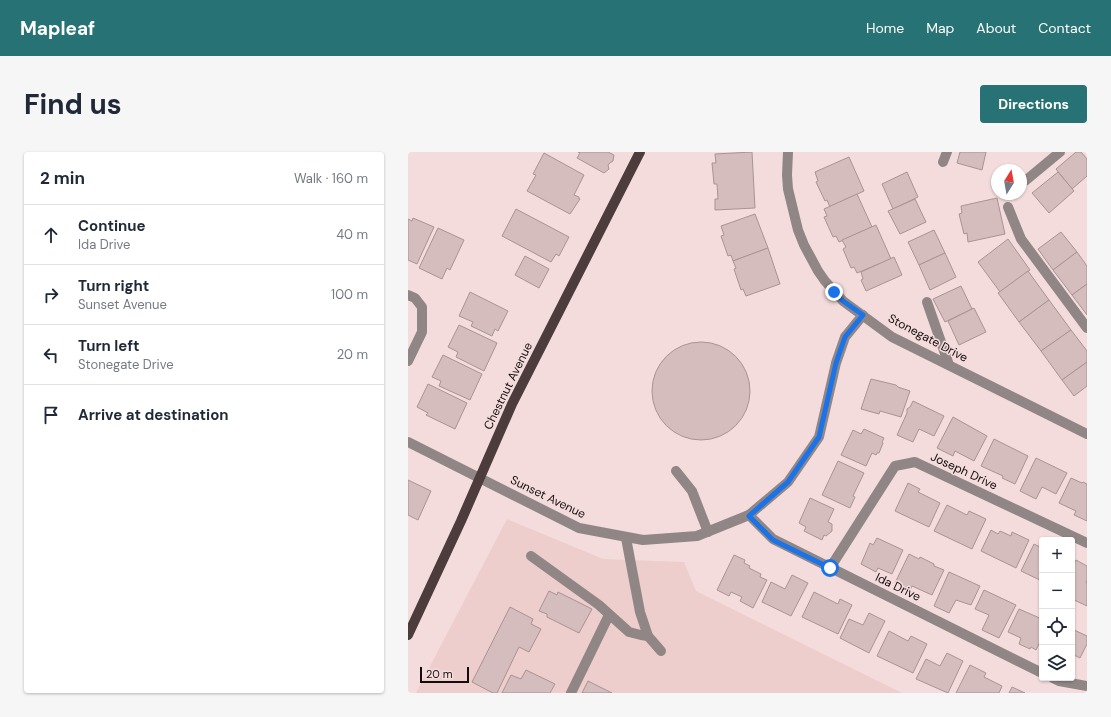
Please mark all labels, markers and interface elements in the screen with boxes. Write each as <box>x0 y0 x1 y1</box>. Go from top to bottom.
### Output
text: Mapleaf <box>20 16 95 41</box>
text: Home <box>866 19 904 37</box>
text: Map <box>926 19 954 37</box>
text: About <box>976 19 1016 37</box>
text: Contact <box>1038 19 1091 37</box>
button: Directions <box>980 85 1087 123</box>
text: Find us <box>24 86 122 123</box>
north arrow <box>991 164 1027 200</box>
text: 2 min <box>40 167 85 189</box>
text: Walk · 160 m <box>294 170 368 187</box>
text: Continue <box>78 216 146 236</box>
icon: ahead <box>40 224 62 246</box>
text: 40 m <box>336 226 368 243</box>
text: Ida Drive <box>78 236 131 253</box>
text: Turn right <box>78 276 149 296</box>
route end <box>825 283 843 301</box>
icon: right <box>40 284 62 306</box>
text: 100 m <box>331 286 368 303</box>
text: Sunset Avenue <box>78 296 167 313</box>
street label: Stonegate Drive <box>885 310 971 366</box>
text: Turn left <box>78 336 139 356</box>
street label: Chestnut Avenue <box>480 340 536 432</box>
icon: left <box>40 344 62 366</box>
text: 20 m <box>337 346 368 363</box>
text: Stonegate Drive <box>78 356 174 373</box>
icon: arrive <box>40 404 62 426</box>
text: Arrive at destination <box>78 405 229 425</box>
street label: Joseph Drive <box>928 449 1000 494</box>
street label: Sunset Avenue <box>508 472 589 522</box>
map controls <box>1039 537 1075 681</box>
button: + <box>1039 537 1075 573</box>
route start <box>821 559 839 577</box>
street label: Ida Drive <box>873 569 923 605</box>
button: − <box>1039 573 1075 609</box>
button: locate <box>1039 609 1075 645</box>
button: layers <box>1039 645 1075 681</box>
scale bar <box>420 665 469 684</box>
text: 20 m <box>426 667 452 681</box>

